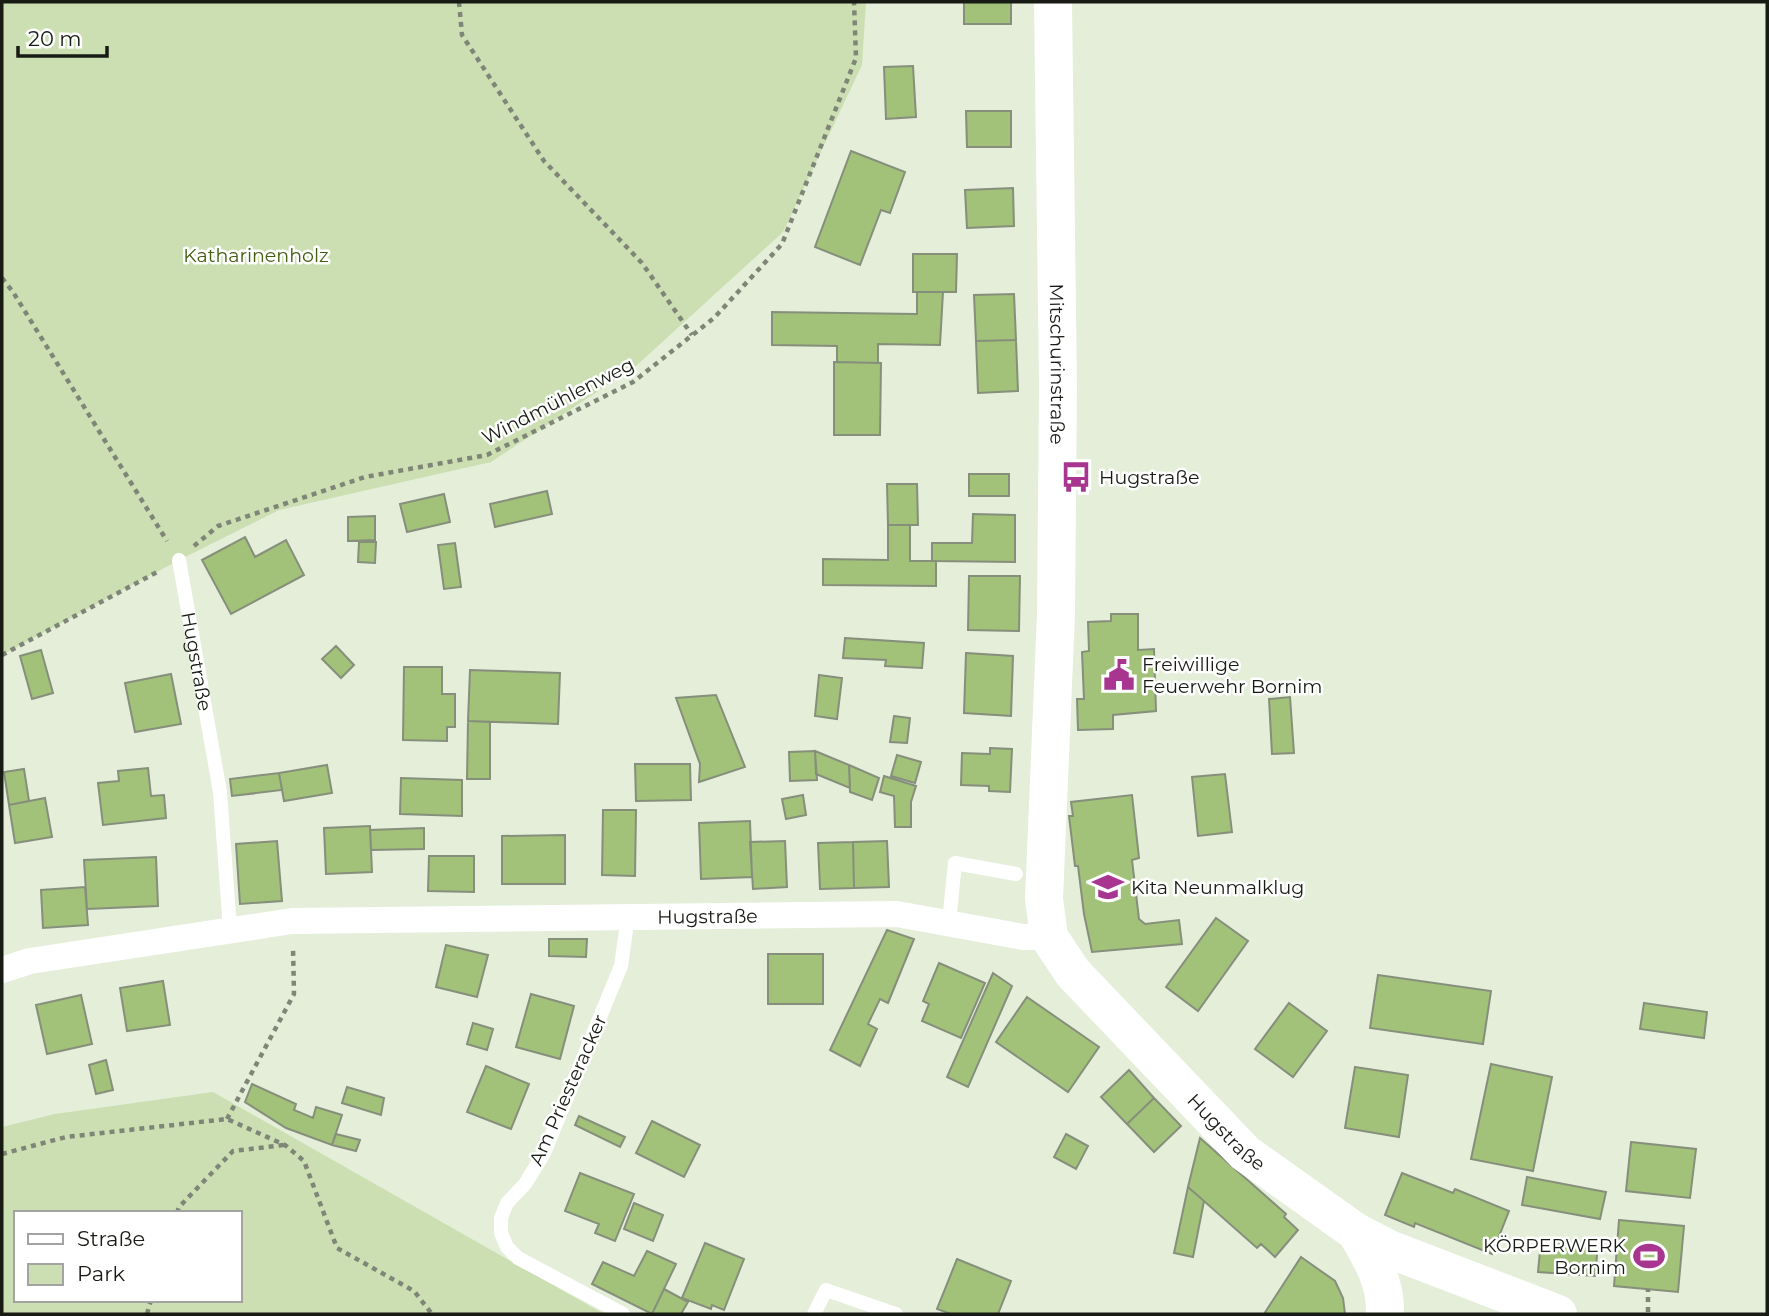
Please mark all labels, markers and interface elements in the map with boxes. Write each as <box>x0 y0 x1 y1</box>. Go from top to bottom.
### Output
scale bar <box>18 14 107 58</box>
text: 20 m <box>28 26 82 51</box>
park label: Katharinenholz <box>183 244 329 267</box>
street label: Mitschurinstraße <box>1045 283 1070 445</box>
street label: Windmühlenweg <box>478 353 638 449</box>
bus stop icon: Hugstraße <box>1059 460 1093 494</box>
place label: Hugstraße <box>1099 466 1199 489</box>
street label: Hugstraße <box>177 610 217 713</box>
place label: Freiwillige Feuerwehr Bornim <box>1142 653 1322 698</box>
public building icon: Freiwillige Feuerwehr Bornim <box>1102 658 1136 692</box>
school or university icon: Kita Neunmalklug <box>1091 870 1125 904</box>
place label: Kita Neunmalklug <box>1131 876 1304 899</box>
street label: Hugstraße <box>657 904 758 928</box>
street label: Am Priesteracker <box>524 1011 612 1169</box>
street label: Hugstraße <box>1183 1089 1270 1175</box>
legend <box>14 1211 242 1302</box>
text: Straße <box>77 1226 145 1251</box>
place label: KÖRPERWERK Bornim <box>1483 1234 1626 1279</box>
sports icon: KÖRPERWERK Bornim <box>1632 1239 1666 1273</box>
text: Park <box>77 1261 125 1286</box>

